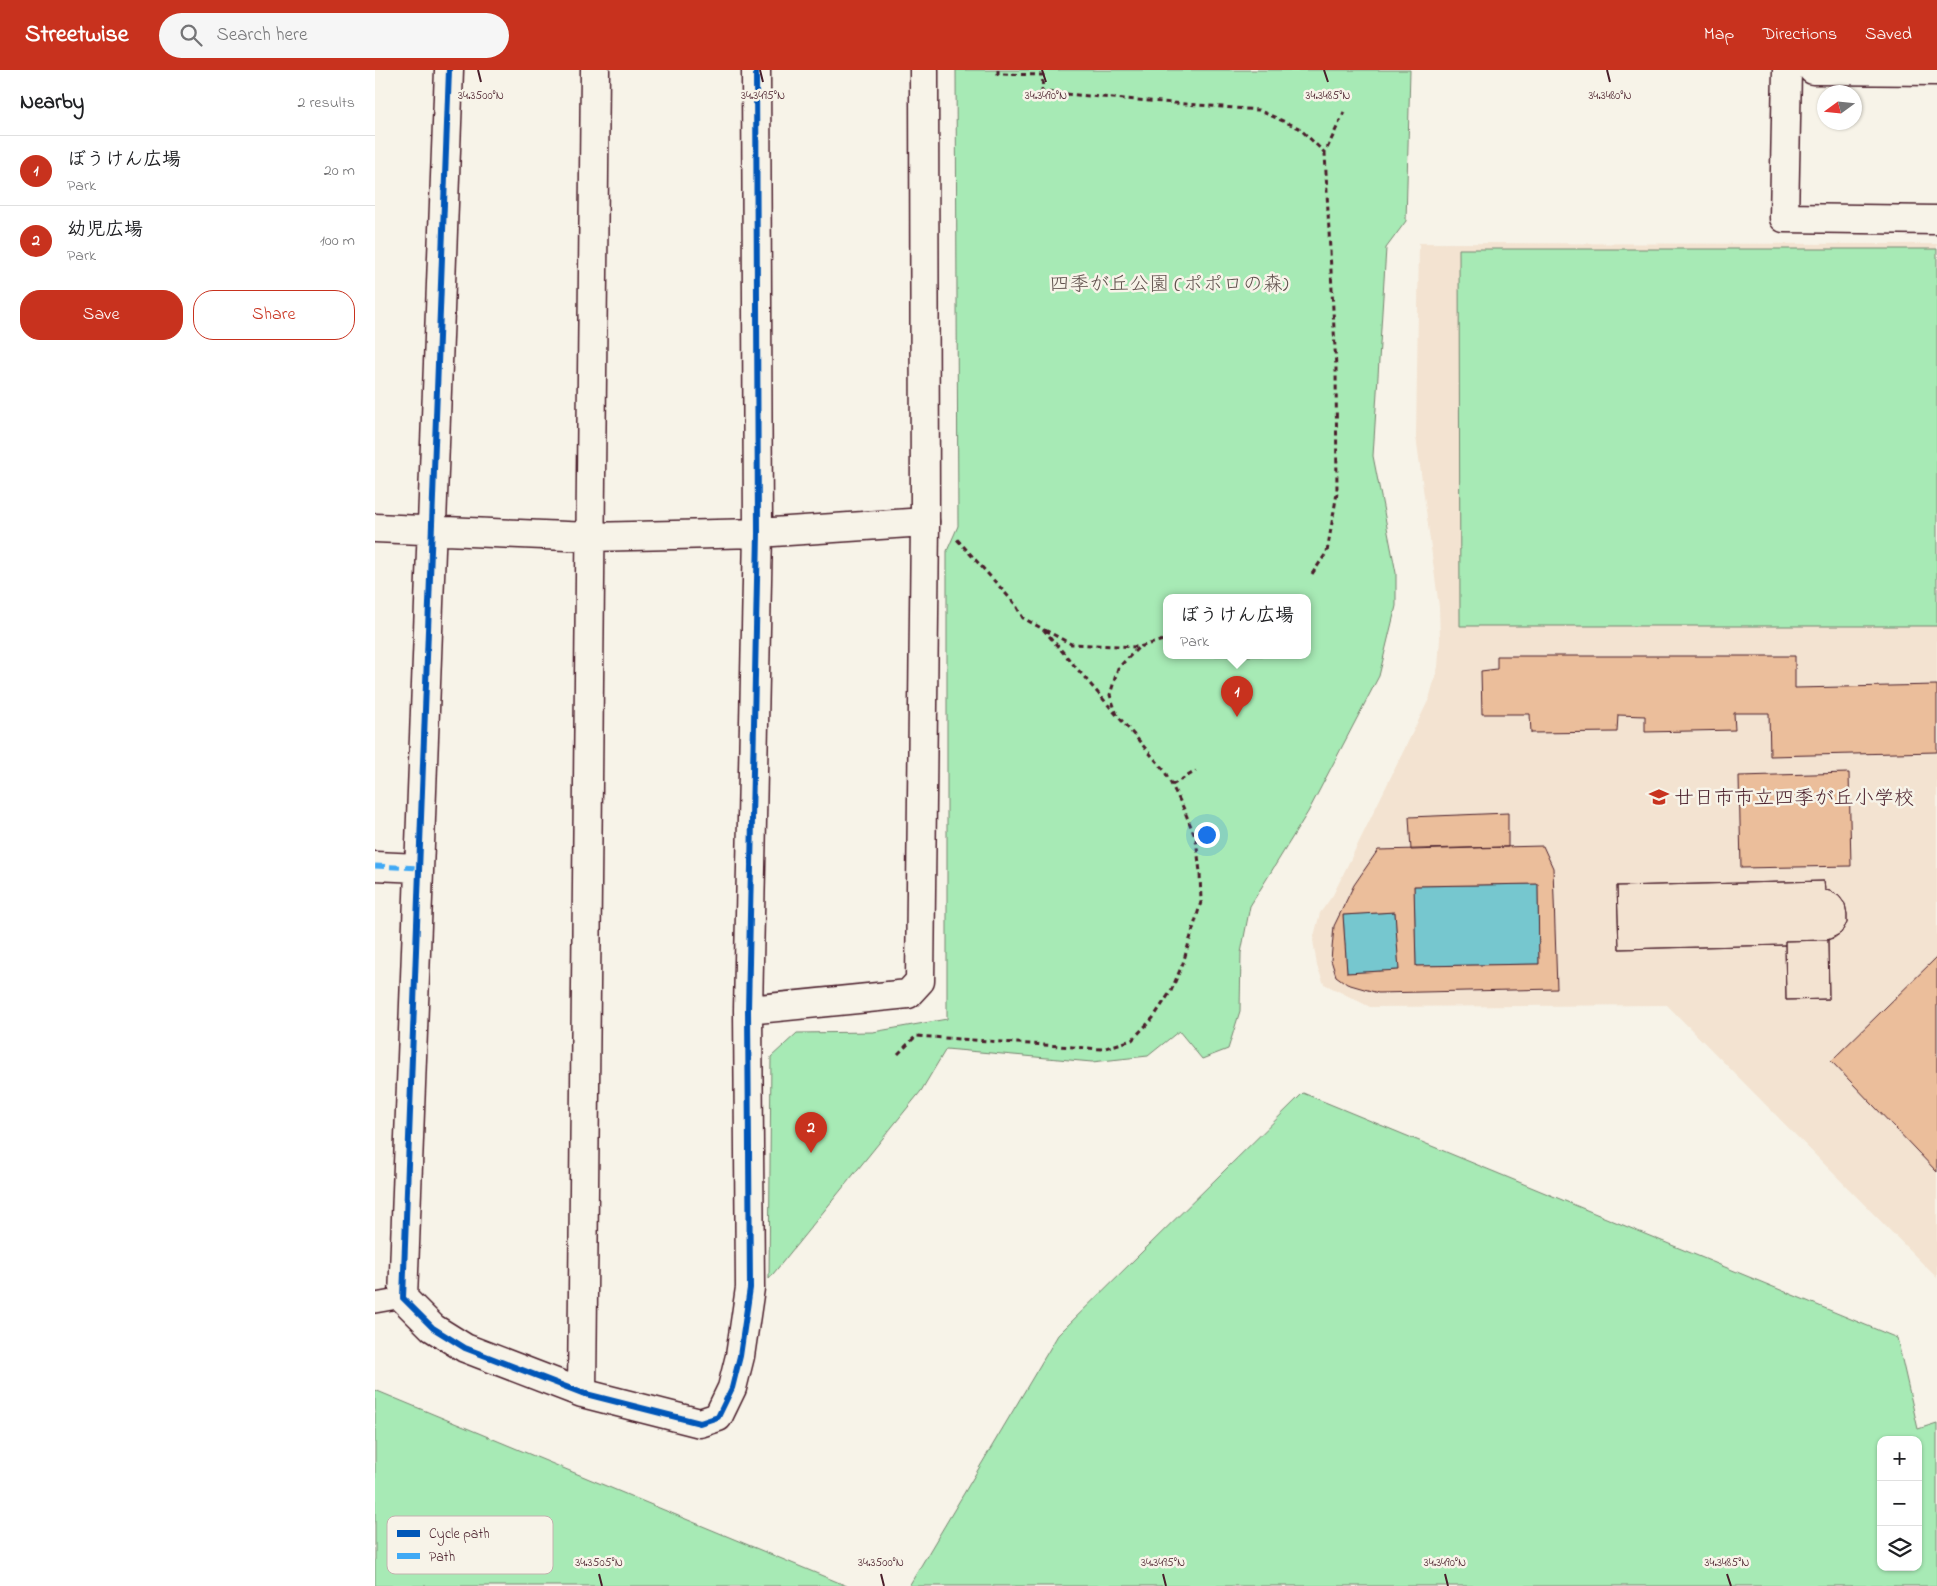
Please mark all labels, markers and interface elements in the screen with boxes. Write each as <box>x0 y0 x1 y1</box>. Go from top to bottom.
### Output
search box <box>159 13 509 58</box>
text: Streetwise <box>25 18 129 53</box>
icon: search <box>177 21 205 49</box>
text: Search here <box>217 22 308 49</box>
text: Map <box>1704 22 1734 48</box>
text: Directions <box>1762 22 1837 48</box>
text: Saved <box>1865 22 1912 48</box>
north arrow <box>1817 85 1862 130</box>
text: 34.3500°N <box>458 87 504 105</box>
text: 34.3495°N <box>741 87 785 105</box>
text: 34.3490°N <box>1025 87 1067 105</box>
text: 34.3485°N <box>1306 87 1350 105</box>
text: 34.3480°N <box>1588 87 1632 105</box>
text: Nearby <box>20 88 84 118</box>
text: 2 results <box>297 91 355 115</box>
text: ぼうけん広場 <box>67 147 181 174</box>
text: 1 <box>33 159 39 183</box>
text: 20 m <box>324 159 355 183</box>
text: Park <box>67 174 96 198</box>
text: 幼児広場 <box>67 217 143 244</box>
text: 2 <box>32 229 40 253</box>
text: 100 m <box>320 229 355 253</box>
text: Park <box>67 244 96 268</box>
park label: 四季が丘公園 (ポポロの森) <box>1049 271 1289 300</box>
button: Save <box>20 290 183 340</box>
button: Share <box>193 290 355 340</box>
popup <box>1163 594 1311 659</box>
text: ぼうけん広場 <box>1180 603 1294 630</box>
text: Park <box>1180 630 1209 654</box>
pin: 1 <box>1221 676 1253 717</box>
place label: 廿日市市立四季が丘小学校 <box>1674 785 1914 814</box>
school or university icon: 廿日市市立四季が丘小学校 <box>1648 786 1670 808</box>
your location <box>1194 822 1220 848</box>
pin: 2 <box>795 1112 827 1153</box>
map controls <box>1877 1436 1922 1571</box>
button: + <box>1877 1436 1922 1481</box>
button: − <box>1877 1481 1922 1526</box>
legend <box>387 1516 553 1574</box>
text: Cycle path <box>429 1524 490 1546</box>
button: layers <box>1877 1526 1922 1571</box>
text: Path <box>429 1547 455 1568</box>
text: 34.3505°N <box>575 1554 623 1572</box>
text: 34.3500°N <box>858 1554 904 1572</box>
text: 34.3495°N <box>1141 1554 1185 1572</box>
text: 34.3490°N <box>1424 1554 1466 1572</box>
text: 34.3485°N <box>1705 1554 1749 1572</box>

